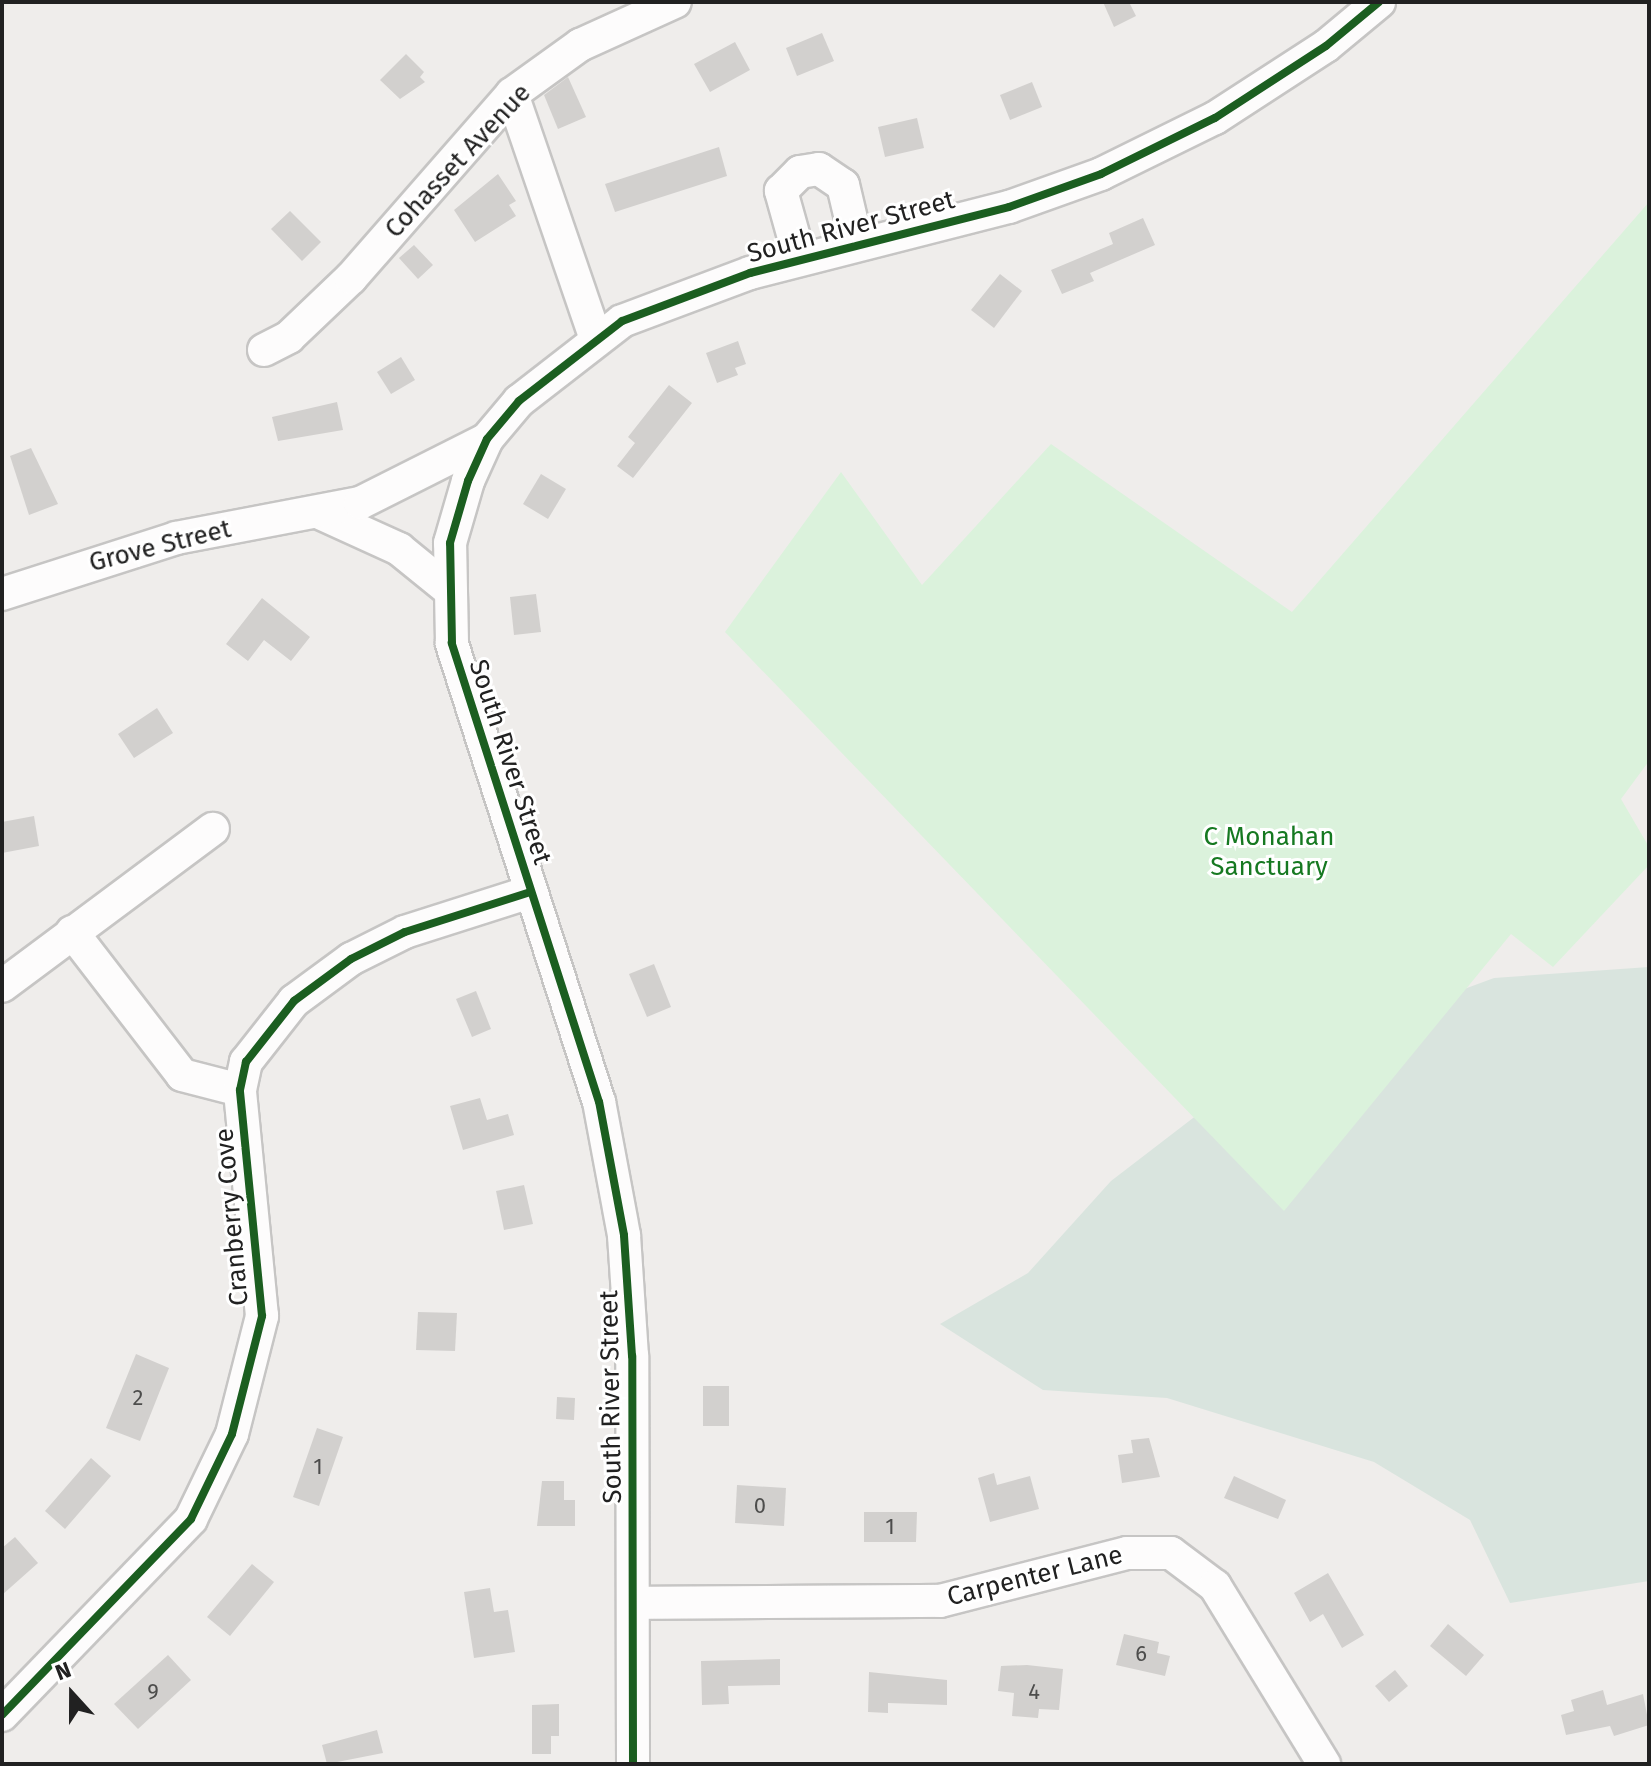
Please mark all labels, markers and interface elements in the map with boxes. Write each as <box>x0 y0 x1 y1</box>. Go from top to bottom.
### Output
street label: Cohasset Avenue <box>379 78 537 244</box>
street label: South River Street <box>744 184 958 270</box>
street label: Grove Street <box>86 513 234 579</box>
street label: South River Street <box>462 656 558 868</box>
park label: C Monahan Sanctuary <box>1204 821 1334 882</box>
street label: Cranberry Cove <box>209 1127 255 1307</box>
street label: South River Street <box>594 1290 628 1504</box>
house number: 2 <box>133 1385 143 1411</box>
house number: 1 <box>313 1454 323 1480</box>
house number: 0 <box>754 1493 766 1519</box>
house number: 1 <box>885 1514 895 1540</box>
street label: Carpenter Lane <box>944 1539 1126 1613</box>
house number: 6 <box>1135 1641 1147 1667</box>
north arrow <box>32 1654 112 1734</box>
text: N <box>52 1656 75 1686</box>
house number: 9 <box>147 1679 159 1705</box>
house number: 4 <box>1028 1679 1040 1705</box>

